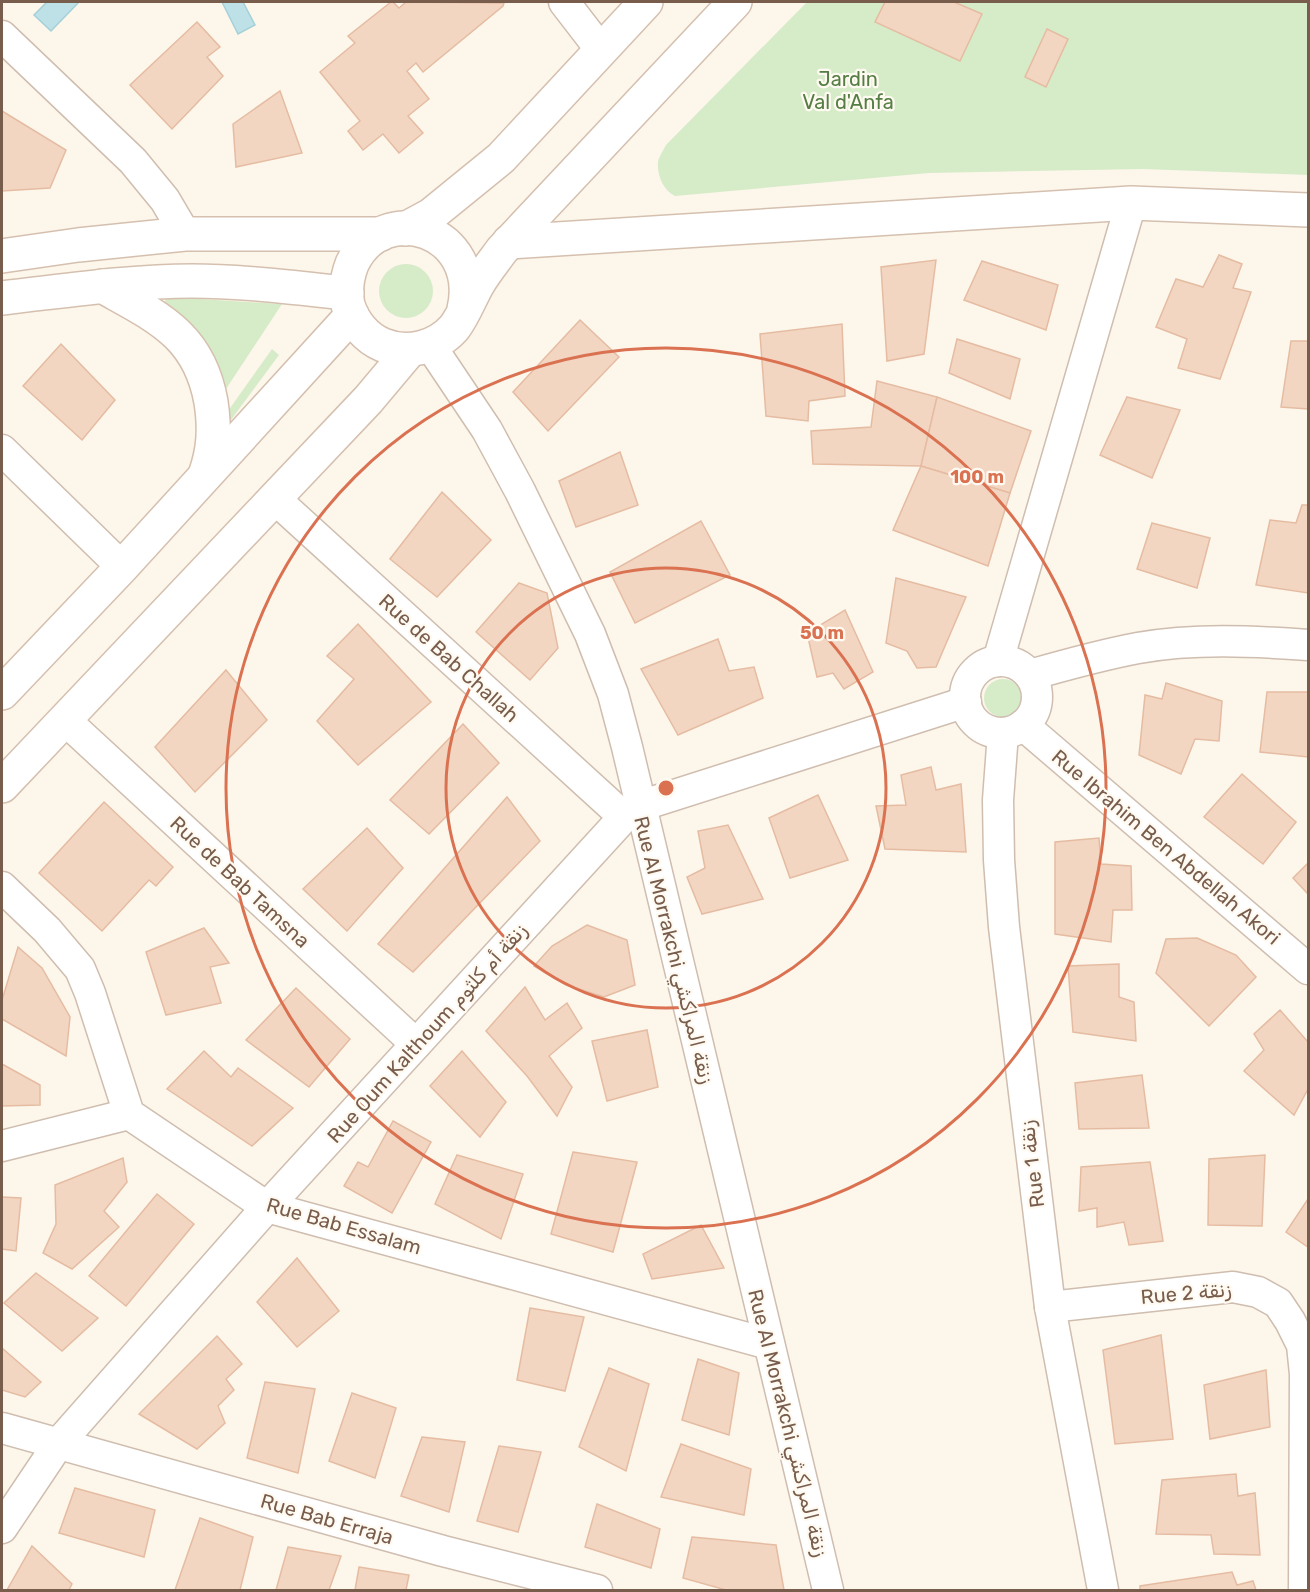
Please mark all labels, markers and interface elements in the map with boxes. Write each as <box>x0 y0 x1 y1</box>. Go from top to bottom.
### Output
park label: Jardin Val d'Anfa <box>802 67 894 114</box>
text: 100 m <box>950 466 1004 488</box>
street label: Rue de Bab Challah <box>374 589 524 727</box>
text: 50 m <box>800 622 844 644</box>
street label: Rue Ibrahim Ben Abdellah Akori <box>1047 744 1285 950</box>
centre of rings <box>656 778 676 798</box>
street label: Rue de Bab Tamsna <box>165 811 315 953</box>
street label: Rue Al Morrakchi زنقة المراكشي <box>626 814 719 1087</box>
street label: Rue Oum Kalthoum زنقة أم كلثوم <box>322 918 533 1149</box>
street label: Rue 1 زنقة <box>1015 1119 1049 1209</box>
street label: Rue Bab Essalam <box>264 1192 424 1260</box>
street label: Rue 2 زنقة <box>1140 1277 1232 1309</box>
street label: Rue Al Morrakchi زنقة المراكشي <box>740 1287 833 1560</box>
street label: Rue Bab Erraja <box>258 1489 396 1549</box>

